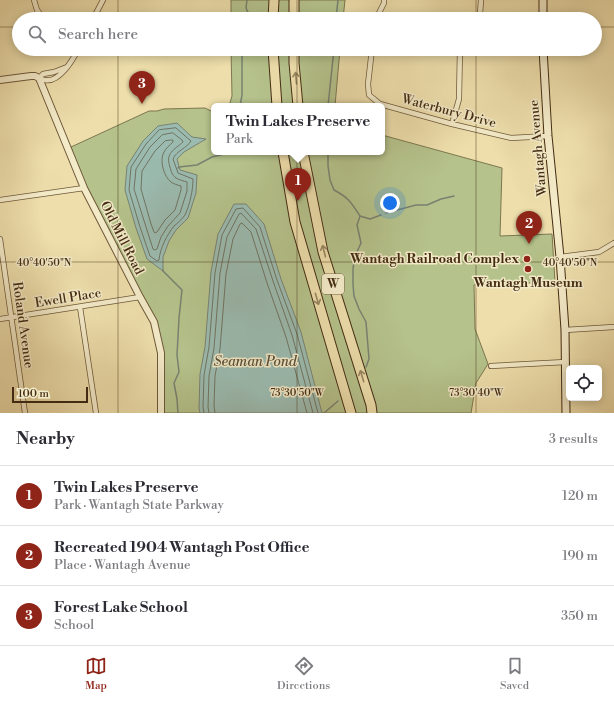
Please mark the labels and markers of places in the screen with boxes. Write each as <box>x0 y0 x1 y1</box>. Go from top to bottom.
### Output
pin: 3 <box>129 71 155 104</box>
pin: 1 <box>285 168 311 201</box>
pin: 2 <box>516 211 542 244</box>
place label: Wantagh Railroad Complex <box>349 251 519 267</box>
marker: Wantagh Railroad Complex <box>522 254 532 264</box>
marker: Wantagh Museum <box>523 264 533 274</box>
place label: Wantagh Museum <box>472 275 583 291</box>

